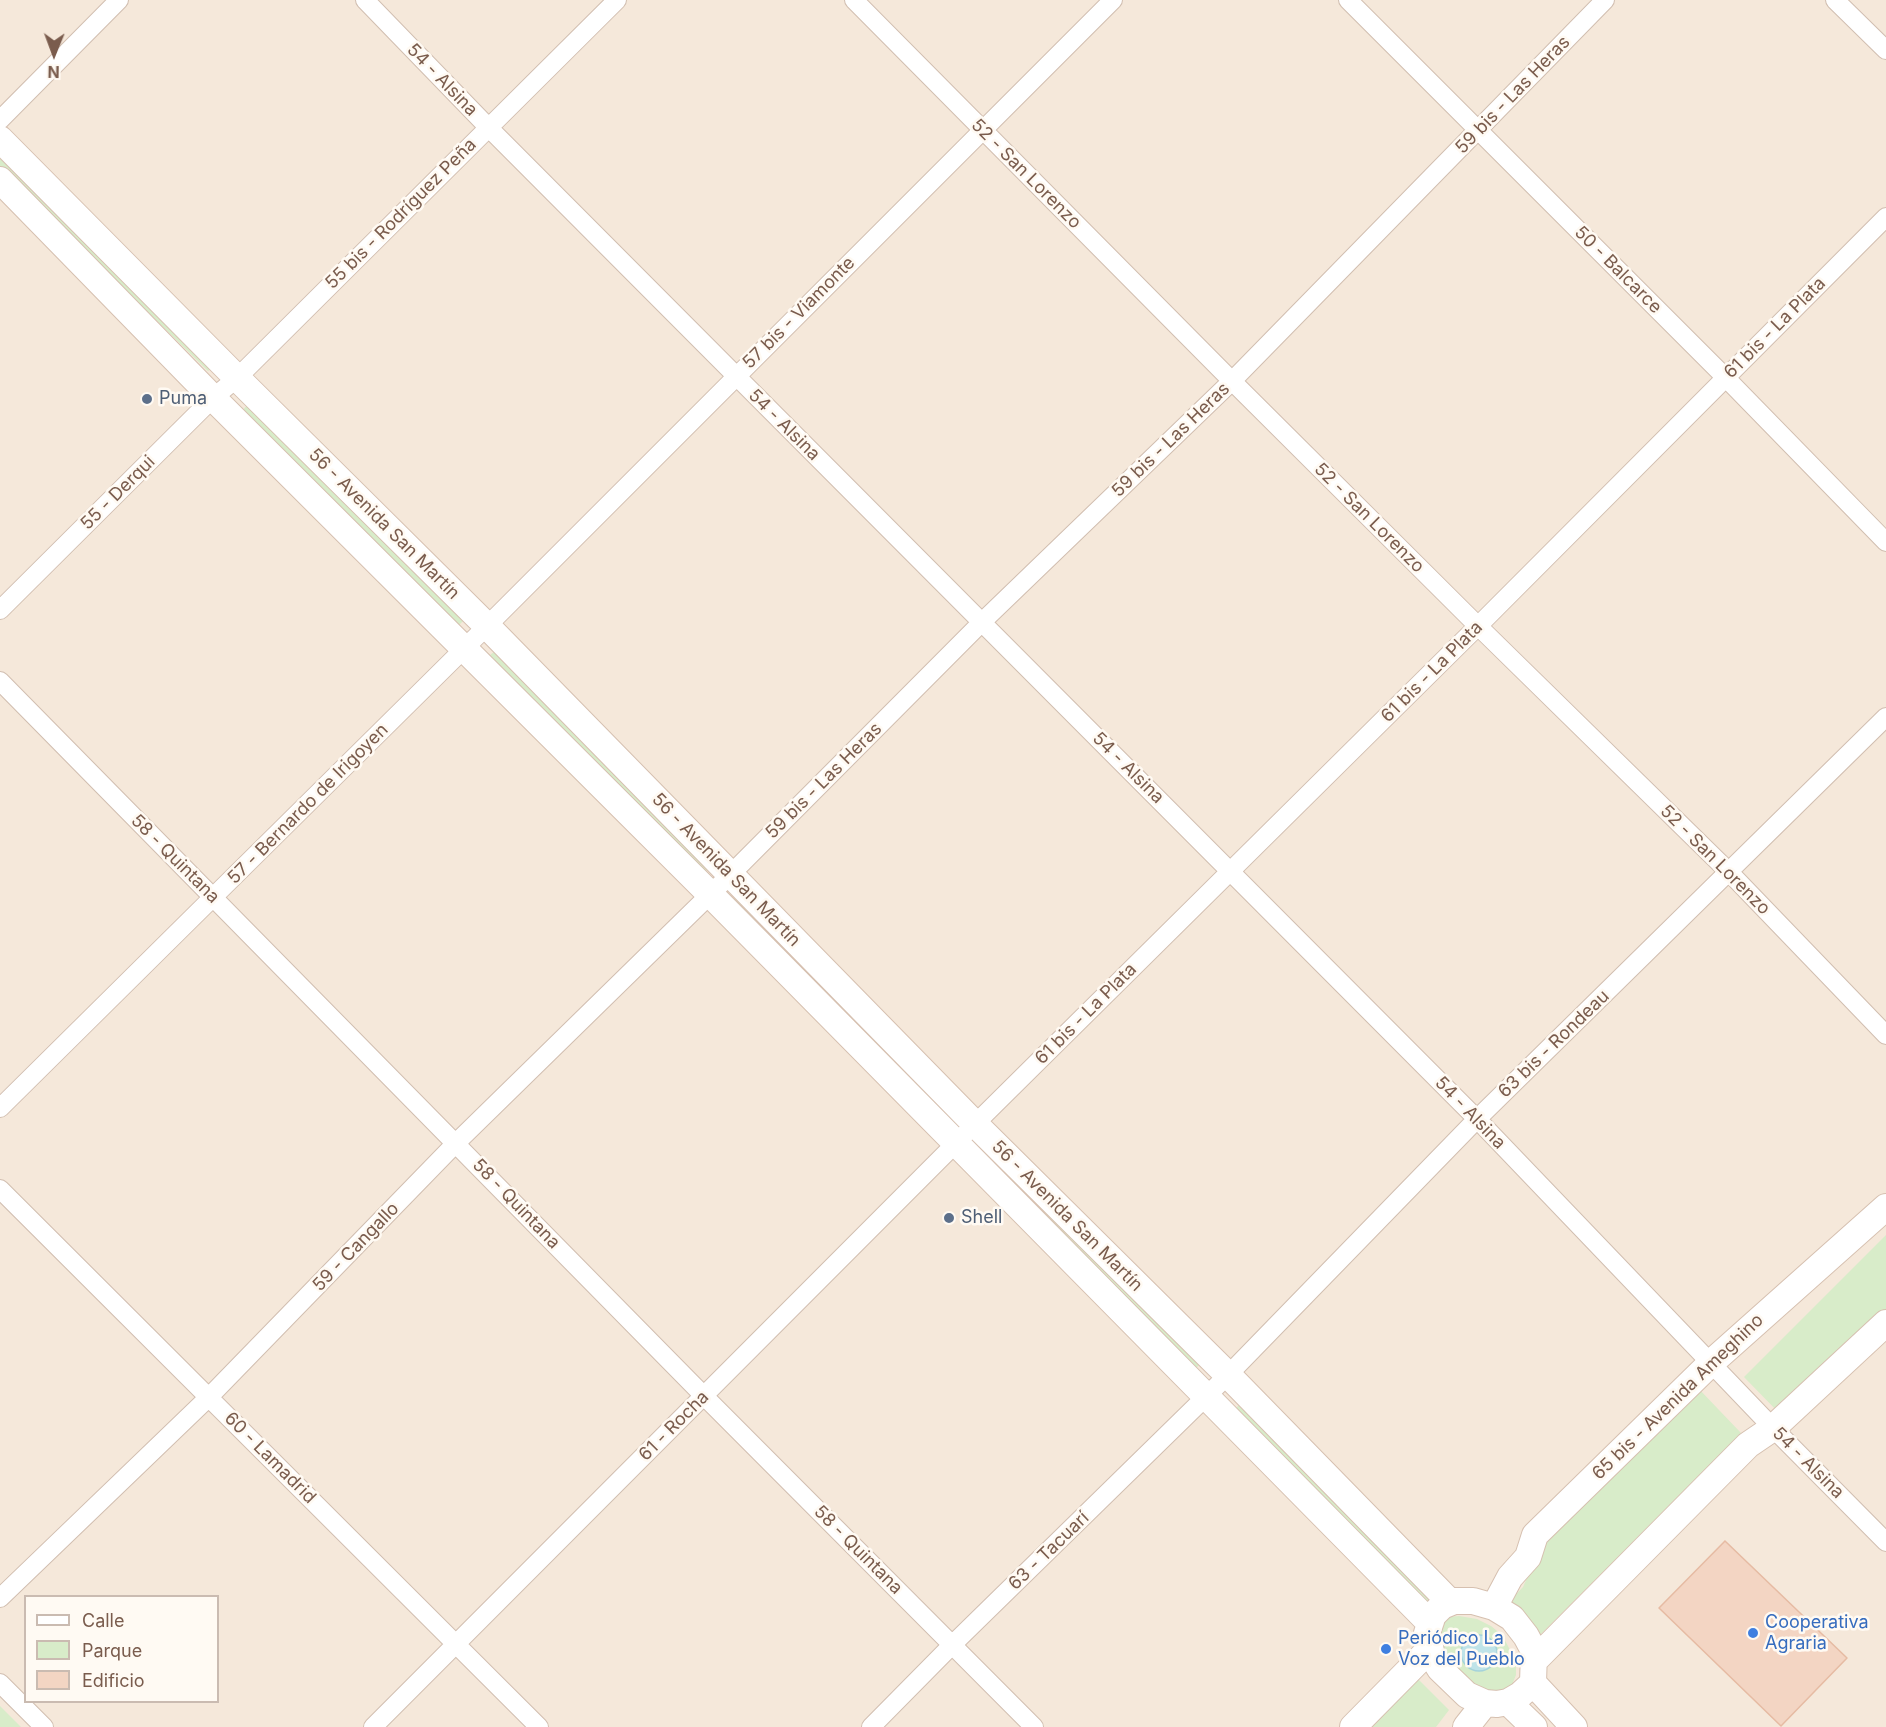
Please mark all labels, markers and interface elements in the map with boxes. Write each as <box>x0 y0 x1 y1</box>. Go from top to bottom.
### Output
north arrow <box>24 24 84 84</box>
street label: 59 bis - Las Heras <box>1451 32 1575 158</box>
street label: 54 - Alsina <box>402 39 482 121</box>
text: N <box>47 62 60 82</box>
street label: 52 - San Lorenzo <box>966 114 1086 234</box>
street label: 55 bis - Rodríguez Peña <box>321 134 481 294</box>
street label: 50 - Balcarce <box>1570 222 1666 318</box>
street label: 57 bis - Viamonte <box>738 252 860 374</box>
street label: 61 bis - La Plata <box>1720 273 1830 383</box>
street label: 59 bis - Las Heras <box>1108 378 1234 502</box>
street label: 54 - Alsina <box>744 385 824 465</box>
place label: Puma <box>159 388 207 410</box>
marker: Puma <box>140 392 154 406</box>
street label: 56 - Avenida San Martín <box>304 444 464 604</box>
street label: 55 - Derqui <box>76 451 160 535</box>
street label: 52 - San Lorenzo <box>1309 458 1429 578</box>
street label: 61 bis - La Plata <box>1377 617 1487 727</box>
street label: 59 bis - Las Heras <box>761 718 887 844</box>
street label: 57 - Bernardo de Irigoyen <box>223 719 393 889</box>
street label: 54 - Alsina <box>1088 728 1168 808</box>
street label: 56 - Avenida San Martín <box>647 789 805 951</box>
street label: 52 - San Lorenzo <box>1655 800 1775 920</box>
street label: 58 - Quintana <box>126 810 224 908</box>
street label: 61 bis - La Plata <box>1031 959 1141 1069</box>
street label: 63 bis - Rondeau <box>1494 986 1614 1102</box>
street label: 54 - Alsina <box>1430 1072 1510 1154</box>
street label: 56 - Avenida San Martín <box>987 1136 1147 1296</box>
street label: 58 - Quintana <box>468 1155 564 1253</box>
street label: 59 - Cangallo <box>308 1198 404 1296</box>
place label: Shell <box>961 1207 1002 1229</box>
marker: Shell <box>942 1211 956 1225</box>
street label: 65 bis - Avenida Ameghino <box>1588 1310 1768 1484</box>
street label: 61 - Rocha <box>635 1387 713 1465</box>
street label: 60 - Lamadrid <box>220 1408 320 1508</box>
street label: 54 - Alsina <box>1768 1423 1848 1503</box>
street label: 58 - Quintana <box>809 1501 907 1599</box>
street label: 63 - Tacuarí <box>1004 1507 1094 1595</box>
legend <box>24 1595 219 1703</box>
text: Calle <box>82 1610 124 1631</box>
place label: Cooperativa Agraria <box>1765 1612 1869 1654</box>
marker: Cooperativa Agraria <box>1746 1626 1760 1640</box>
place label: Periódico La Voz del Pueblo <box>1398 1628 1525 1670</box>
text: Parque <box>82 1640 142 1661</box>
marker: Periódico La Voz del Pueblo <box>1379 1642 1393 1656</box>
text: Edificio <box>82 1670 145 1691</box>

